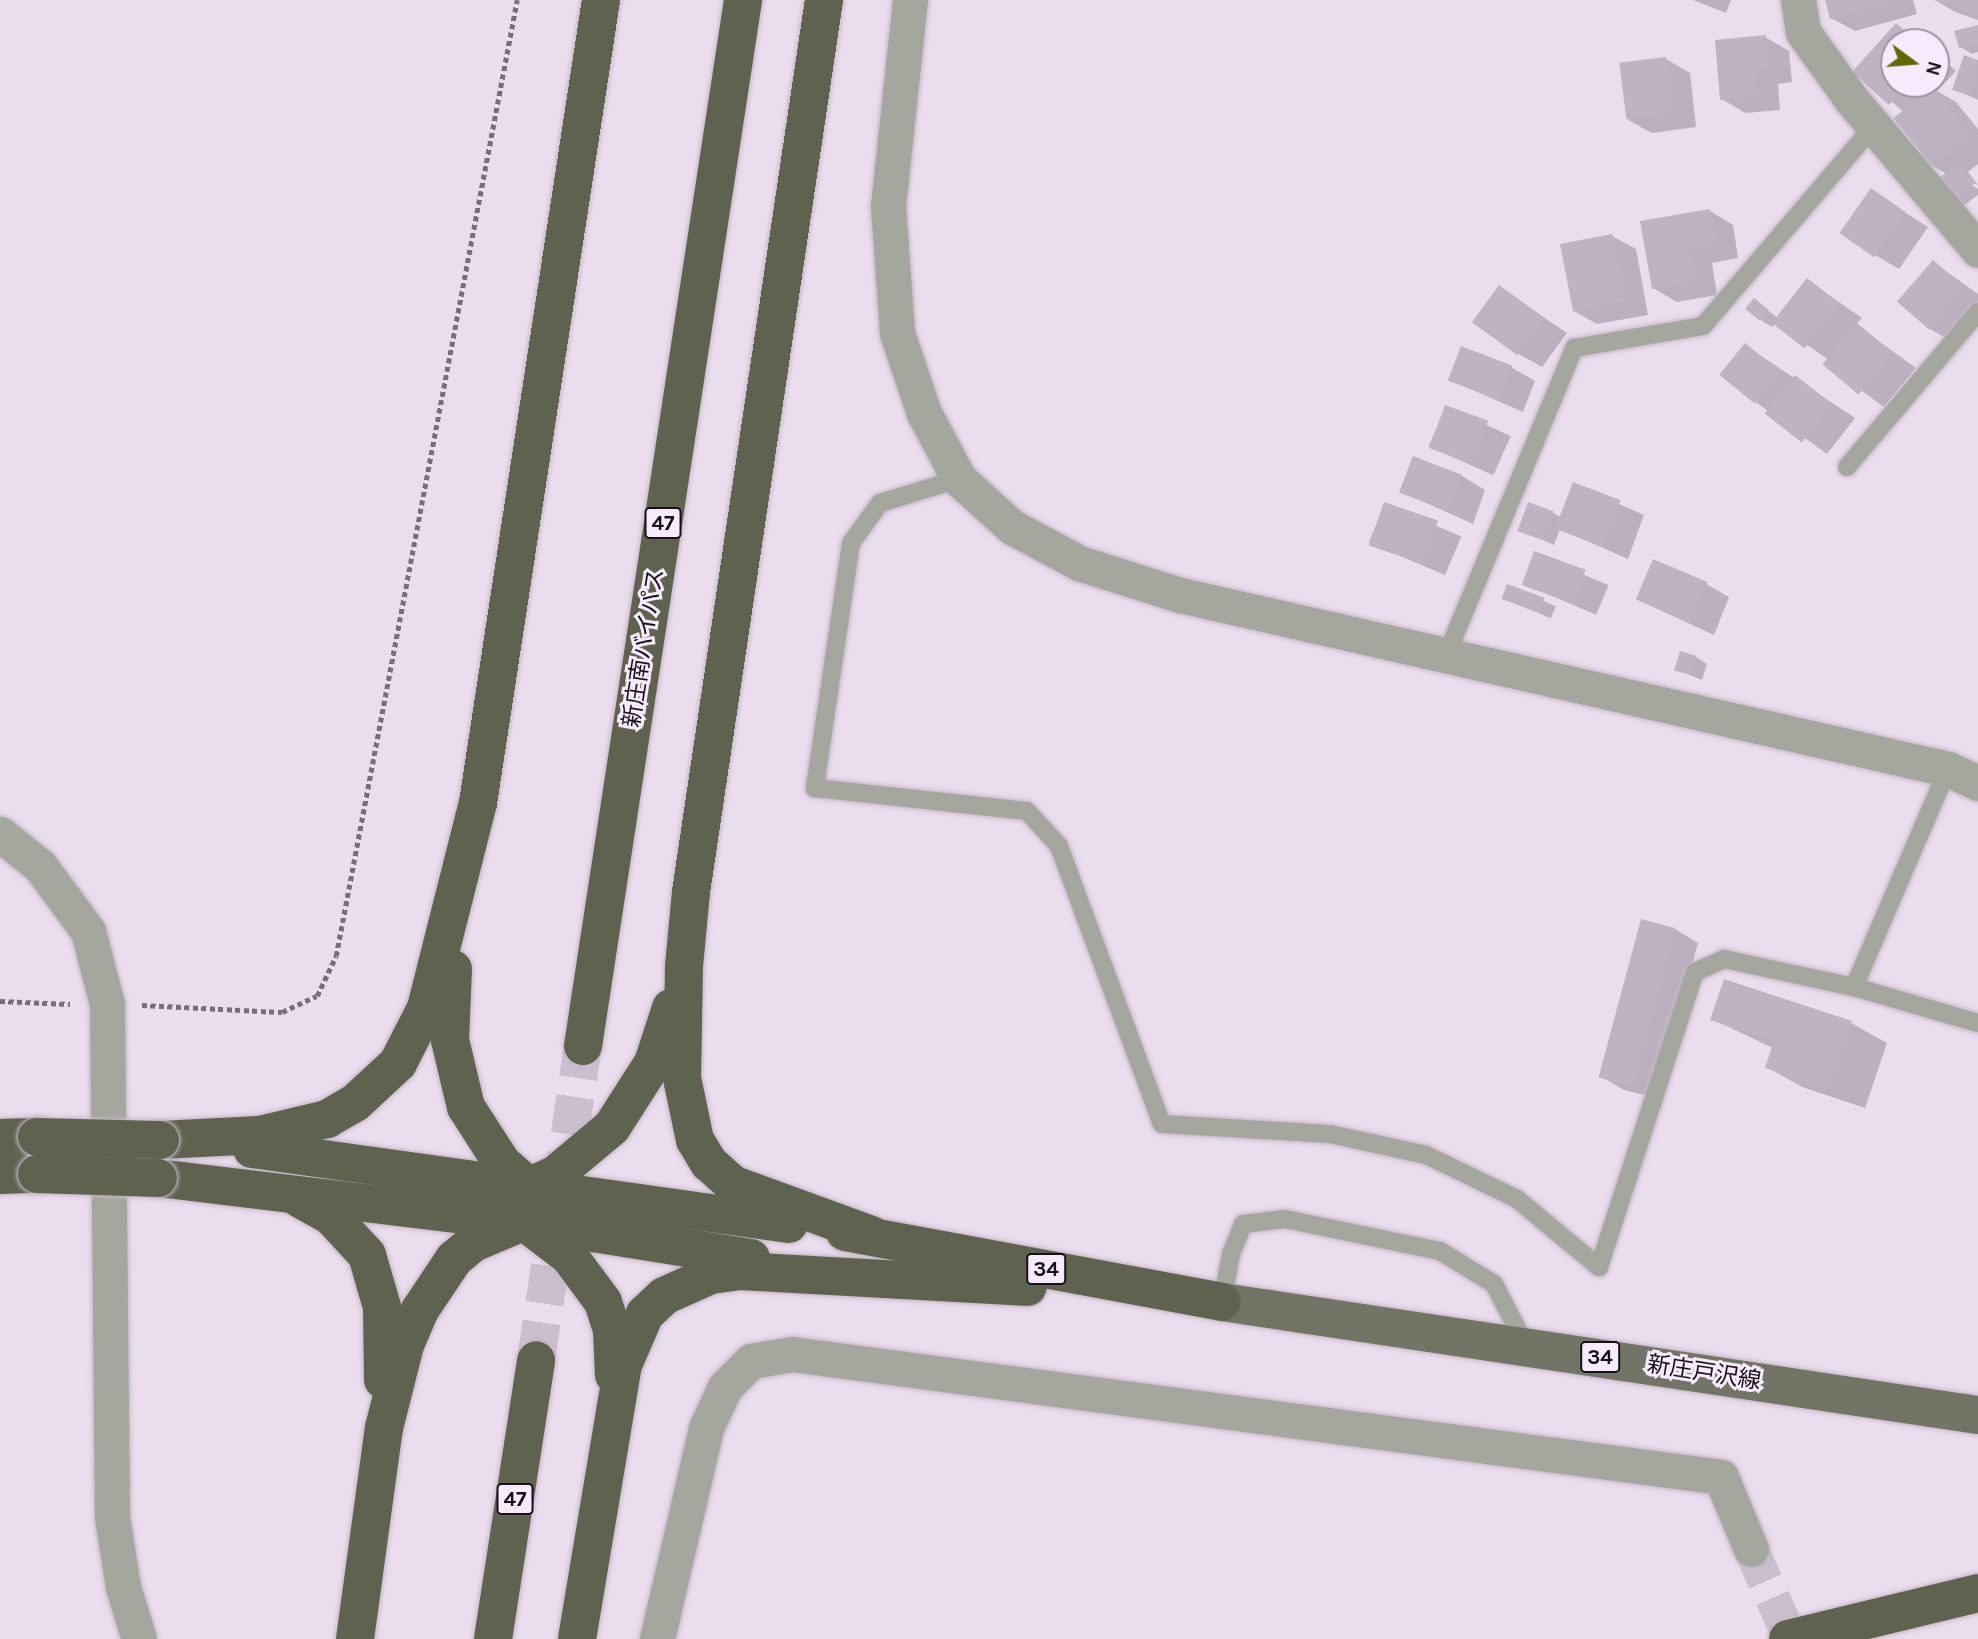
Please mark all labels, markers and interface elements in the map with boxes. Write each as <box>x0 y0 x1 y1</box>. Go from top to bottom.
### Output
north arrow <box>1880 28 1950 98</box>
text: N <box>1921 59 1946 78</box>
road number: 47 <box>644 505 682 540</box>
street label: 新庄南バイパス <box>618 566 670 730</box>
road number: 34 <box>1025 1252 1067 1286</box>
road number: 34 <box>1579 1340 1621 1374</box>
street label: 新庄戸沢線 <box>1645 1350 1763 1396</box>
road number: 47 <box>496 1482 534 1516</box>

